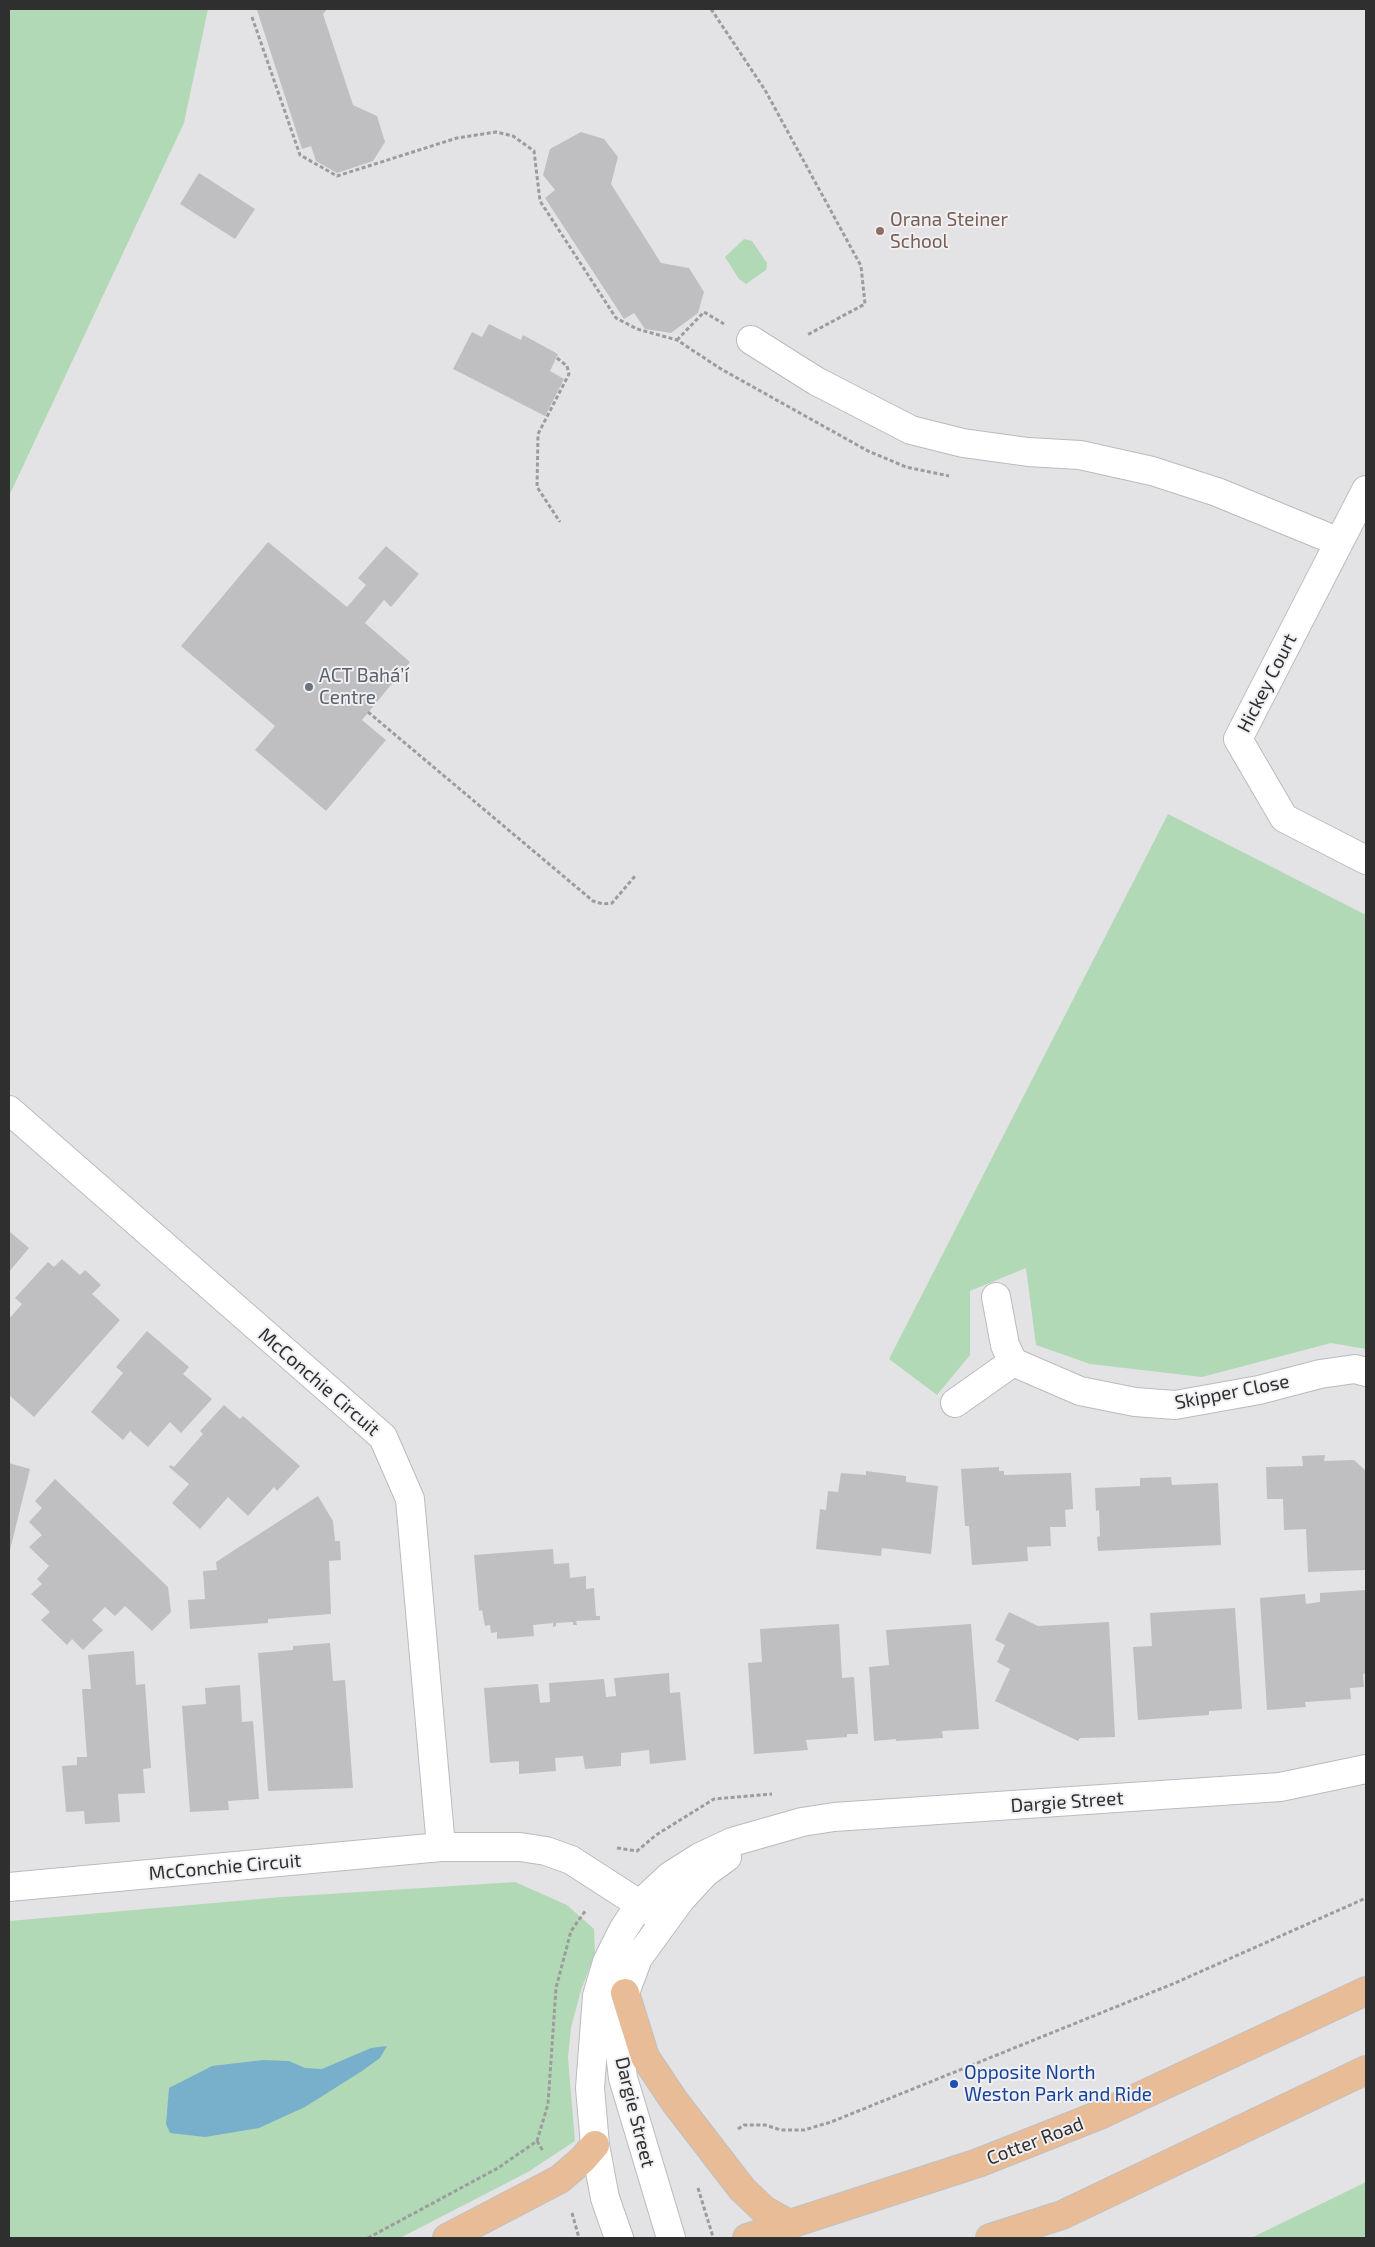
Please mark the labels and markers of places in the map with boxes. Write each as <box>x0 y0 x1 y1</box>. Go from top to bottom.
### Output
place label: Orana Steiner School <box>890 209 1008 253</box>
marker: Orana Steiner School <box>874 225 886 237</box>
place label: ACT Bahá’í Centre <box>319 665 409 709</box>
marker: ACT Bahá’í Centre <box>303 681 315 693</box>
place label: Opposite North Weston Park and Ride <box>964 2062 1152 2106</box>
marker: Opposite North Weston Park and Ride <box>948 2078 960 2090</box>

